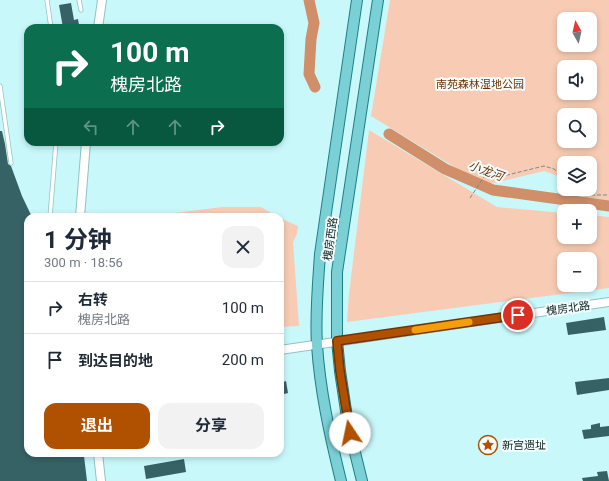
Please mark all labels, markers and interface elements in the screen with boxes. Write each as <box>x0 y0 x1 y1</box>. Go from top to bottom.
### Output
north arrow <box>557 12 597 52</box>
map controls <box>557 12 597 292</box>
text: 100 m <box>110 36 189 69</box>
icon: right <box>44 40 96 92</box>
button: sound <box>557 60 597 100</box>
text: 槐房北路 <box>110 74 182 95</box>
park label: 南苑森林湿地公园 <box>436 78 524 91</box>
button: search <box>557 108 597 148</box>
icon: left <box>80 116 102 138</box>
icon: ahead <box>122 116 144 138</box>
icon: ahead <box>164 116 186 138</box>
icon: right <box>206 116 228 138</box>
button: layers <box>557 156 597 196</box>
water label: 小龙河 <box>467 158 507 184</box>
button: + <box>557 204 597 244</box>
street label: 槐房西路 <box>321 216 340 262</box>
text: 1 分钟 <box>44 226 112 254</box>
button: close <box>222 226 264 268</box>
button: − <box>557 252 597 292</box>
text: 300 m · 18:56 <box>44 255 123 270</box>
text: 右转 <box>78 291 108 309</box>
icon: right <box>44 297 66 319</box>
pin <box>501 298 535 332</box>
text: 100 m <box>222 299 264 317</box>
street label: 槐房北路 <box>545 299 591 318</box>
icon: arrive <box>507 304 529 326</box>
text: 槐房北路 <box>78 312 130 327</box>
icon: arrive <box>44 349 66 371</box>
text: 200 m <box>222 351 264 369</box>
text: 到达目的地 <box>78 352 153 370</box>
button: 退出 <box>44 403 150 449</box>
button: 分享 <box>158 403 264 449</box>
position arrow <box>329 412 371 454</box>
place icon: 新宫遗址 <box>477 434 499 456</box>
place label: 新宫遗址 <box>502 439 546 452</box>

